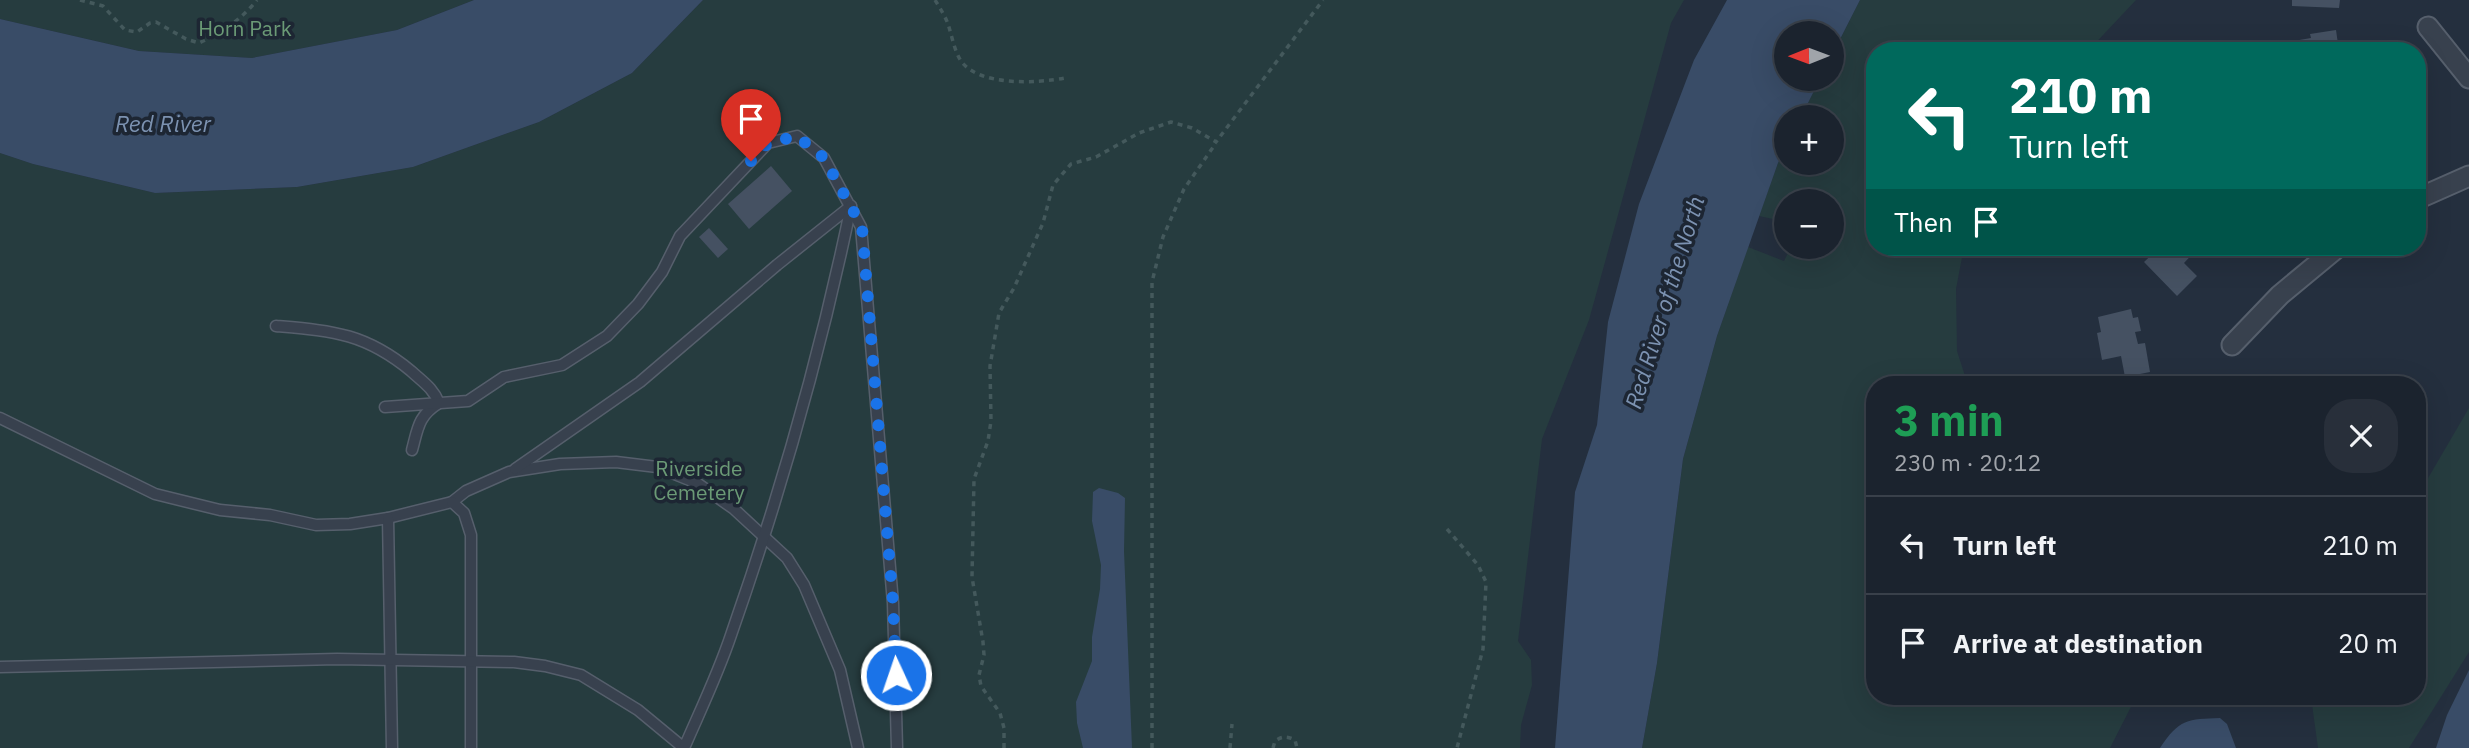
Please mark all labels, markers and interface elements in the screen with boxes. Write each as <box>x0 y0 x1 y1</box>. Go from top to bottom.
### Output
park label: Horn Park <box>198 14 292 42</box>
north arrow <box>1774 21 1844 91</box>
map controls <box>1774 21 1844 259</box>
text: 210 m <box>2009 63 2153 126</box>
icon: left <box>1894 70 1985 161</box>
pin <box>721 89 781 161</box>
icon: arrive <box>732 100 770 138</box>
button: + <box>1774 105 1844 175</box>
water label: Red River <box>115 108 212 138</box>
text: Turn left <box>2009 125 2129 167</box>
button: − <box>1774 189 1844 259</box>
water label: Red River of the North <box>1617 192 1711 412</box>
icon: arrive <box>1967 203 2005 241</box>
text: Then <box>1894 205 1953 239</box>
text: 3 min <box>1894 393 2004 448</box>
button: close <box>2324 399 2398 473</box>
text: 230 m · 20:12 <box>1894 447 2041 477</box>
park label: Riverside Cemetery <box>653 454 745 506</box>
icon: left <box>1894 526 1932 564</box>
text: Turn left <box>1953 528 2056 562</box>
text: 210 m <box>2322 528 2398 562</box>
icon: arrive <box>1894 624 1932 662</box>
text: Arrive at destination <box>1953 626 2203 660</box>
text: 20 m <box>2338 626 2398 660</box>
position arrow <box>859 638 933 712</box>

